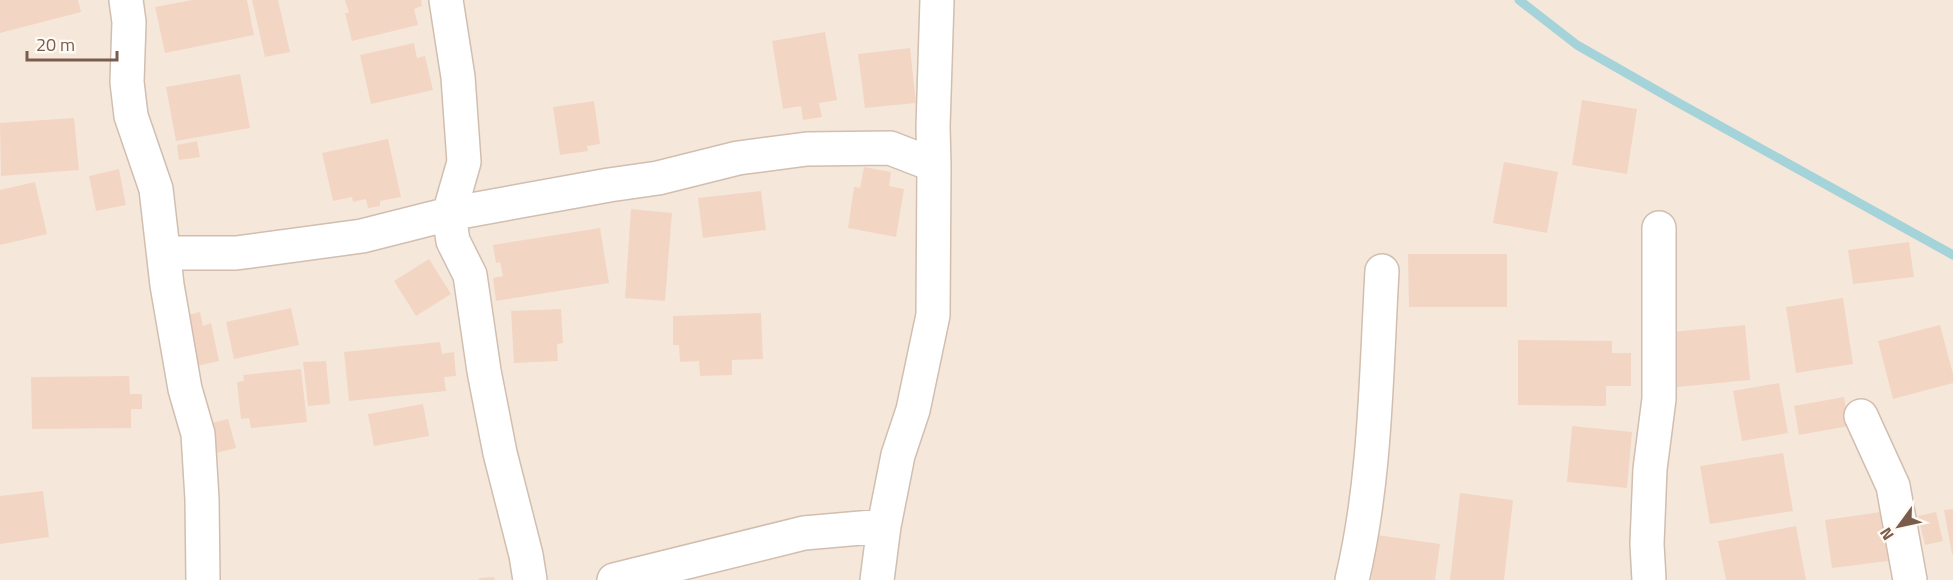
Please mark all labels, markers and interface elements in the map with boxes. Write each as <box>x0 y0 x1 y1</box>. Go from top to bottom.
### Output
scale bar <box>27 24 117 62</box>
text: 20 m <box>36 31 75 58</box>
north arrow <box>1869 496 1929 556</box>
text: N <box>1873 523 1900 545</box>

